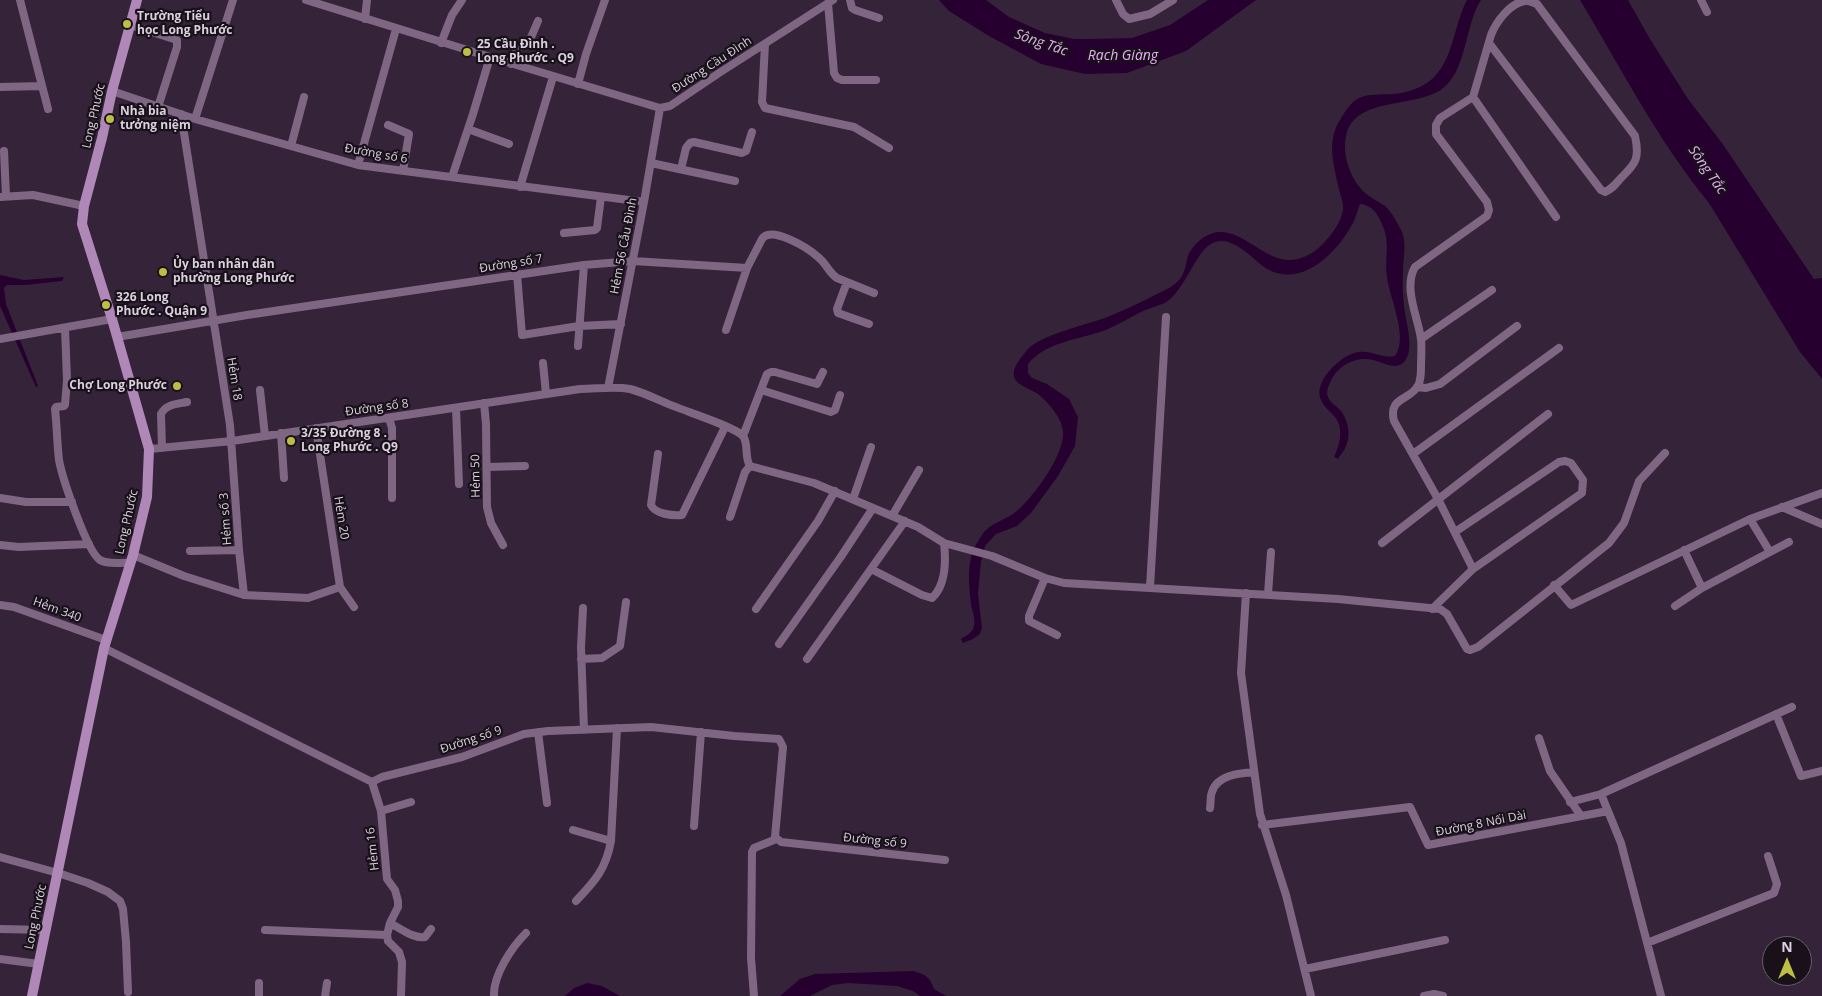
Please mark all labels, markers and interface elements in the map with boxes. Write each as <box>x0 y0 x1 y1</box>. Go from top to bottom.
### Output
place label: Trường Tiểu học Long Phước <box>137 10 232 38</box>
marker: Trường Tiểu học Long Phước <box>121 18 133 30</box>
water label: Sông Tắc <box>1012 26 1070 60</box>
street label: Đường Cầu Đình <box>669 34 755 96</box>
place label: 25 Cầu Đình . Long Phước . Q9 <box>477 38 574 66</box>
marker: 25 Cầu Đình . Long Phước . Q9 <box>461 46 473 58</box>
water label: Rạch Giàng <box>1088 48 1158 64</box>
street label: Long Phước <box>80 82 108 150</box>
place label: Nhà bia tưởng niệm <box>120 105 191 133</box>
marker: Nhà bia tưởng niệm <box>104 113 116 125</box>
street label: Đường số 6 <box>343 141 409 167</box>
water label: Sông Tắc <box>1684 143 1730 197</box>
street label: Hẻm 56 Cẫu Đình <box>608 197 640 295</box>
street label: Đường số 7 <box>478 252 544 276</box>
place label: Ủy ban nhân dân phường Long Phước <box>173 258 294 286</box>
marker: Ủy ban nhân dân phường Long Phước <box>157 266 169 278</box>
place label: 326 Long Phước . Quận 9 <box>116 291 207 319</box>
marker: 326 Long Phước . Quận 9 <box>100 299 112 311</box>
street label: Hẻm 18 <box>223 356 245 402</box>
place label: Chợ Long Phước <box>69 379 167 393</box>
marker: Chợ Long Phước <box>171 380 183 392</box>
street label: Đường số 8 <box>344 396 410 420</box>
place label: 3/35 Đường 8 . Long Phước . Q9 <box>301 427 398 455</box>
marker: 3/35 Đường 8 . Long Phước . Q9 <box>285 435 297 447</box>
street label: Hẻm 50 <box>468 454 484 498</box>
street label: Long Phước <box>113 488 141 556</box>
street label: Hẻm số 3 <box>217 492 235 546</box>
street label: Hẻm 20 <box>330 495 352 541</box>
street label: Hẻm 340 <box>31 595 83 625</box>
street label: Đường số 9 <box>438 723 504 757</box>
street label: Đường 8 Nối Dài <box>1435 808 1527 840</box>
street label: Hẻm 16 <box>364 827 382 871</box>
street label: Đường số 9 <box>842 830 908 852</box>
street label: Long Phước <box>22 883 50 951</box>
north arrow <box>1762 936 1812 986</box>
text: N <box>1781 937 1793 956</box>

